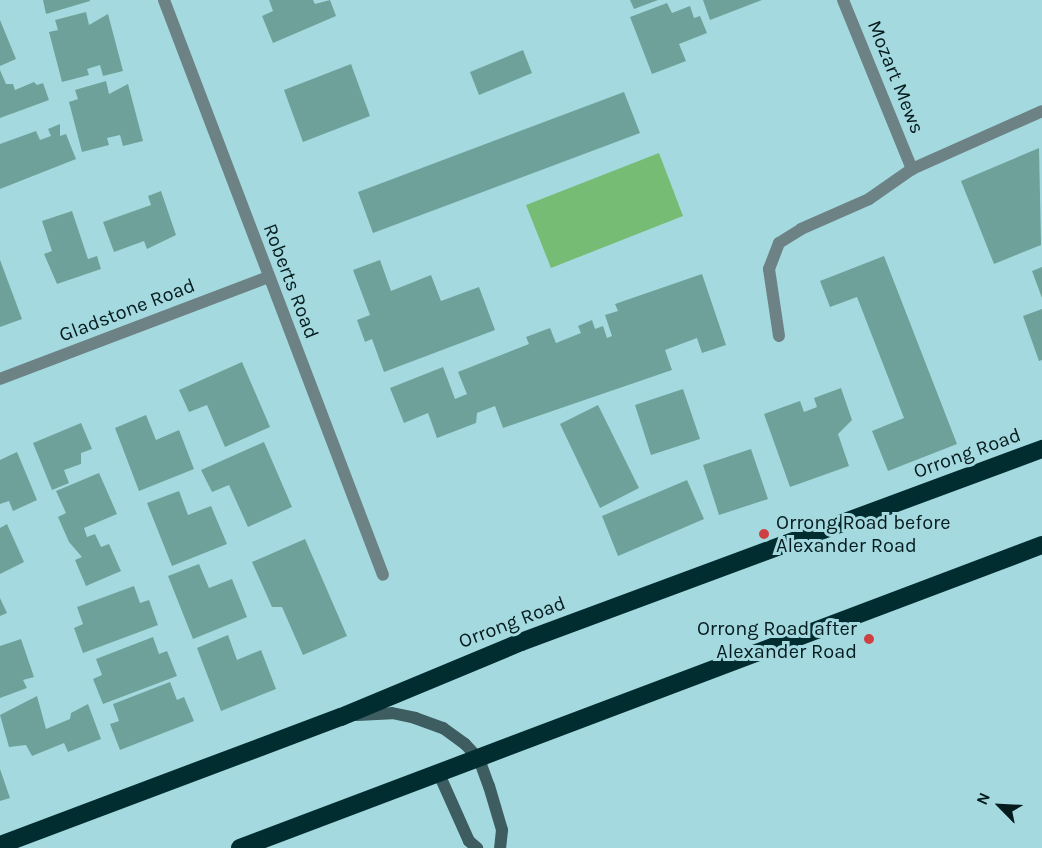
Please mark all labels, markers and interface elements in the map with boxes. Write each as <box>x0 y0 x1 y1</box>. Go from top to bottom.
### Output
street label: Mozart Mews <box>862 17 930 137</box>
street label: Roberts Road <box>258 220 324 342</box>
street label: Gladstone Road <box>56 273 198 347</box>
street label: Orrong Road <box>910 422 1024 484</box>
place label: Orrong Road before Alexander Road <box>776 510 951 557</box>
marker: Orrong Road before Alexander Road <box>757 527 771 541</box>
street label: Orrong Road <box>455 591 569 653</box>
place label: Orrong Road after Alexander Road <box>697 616 857 663</box>
marker: Orrong Road after Alexander Road <box>862 632 876 646</box>
north arrow <box>970 776 1030 836</box>
text: N <box>972 789 994 808</box>

